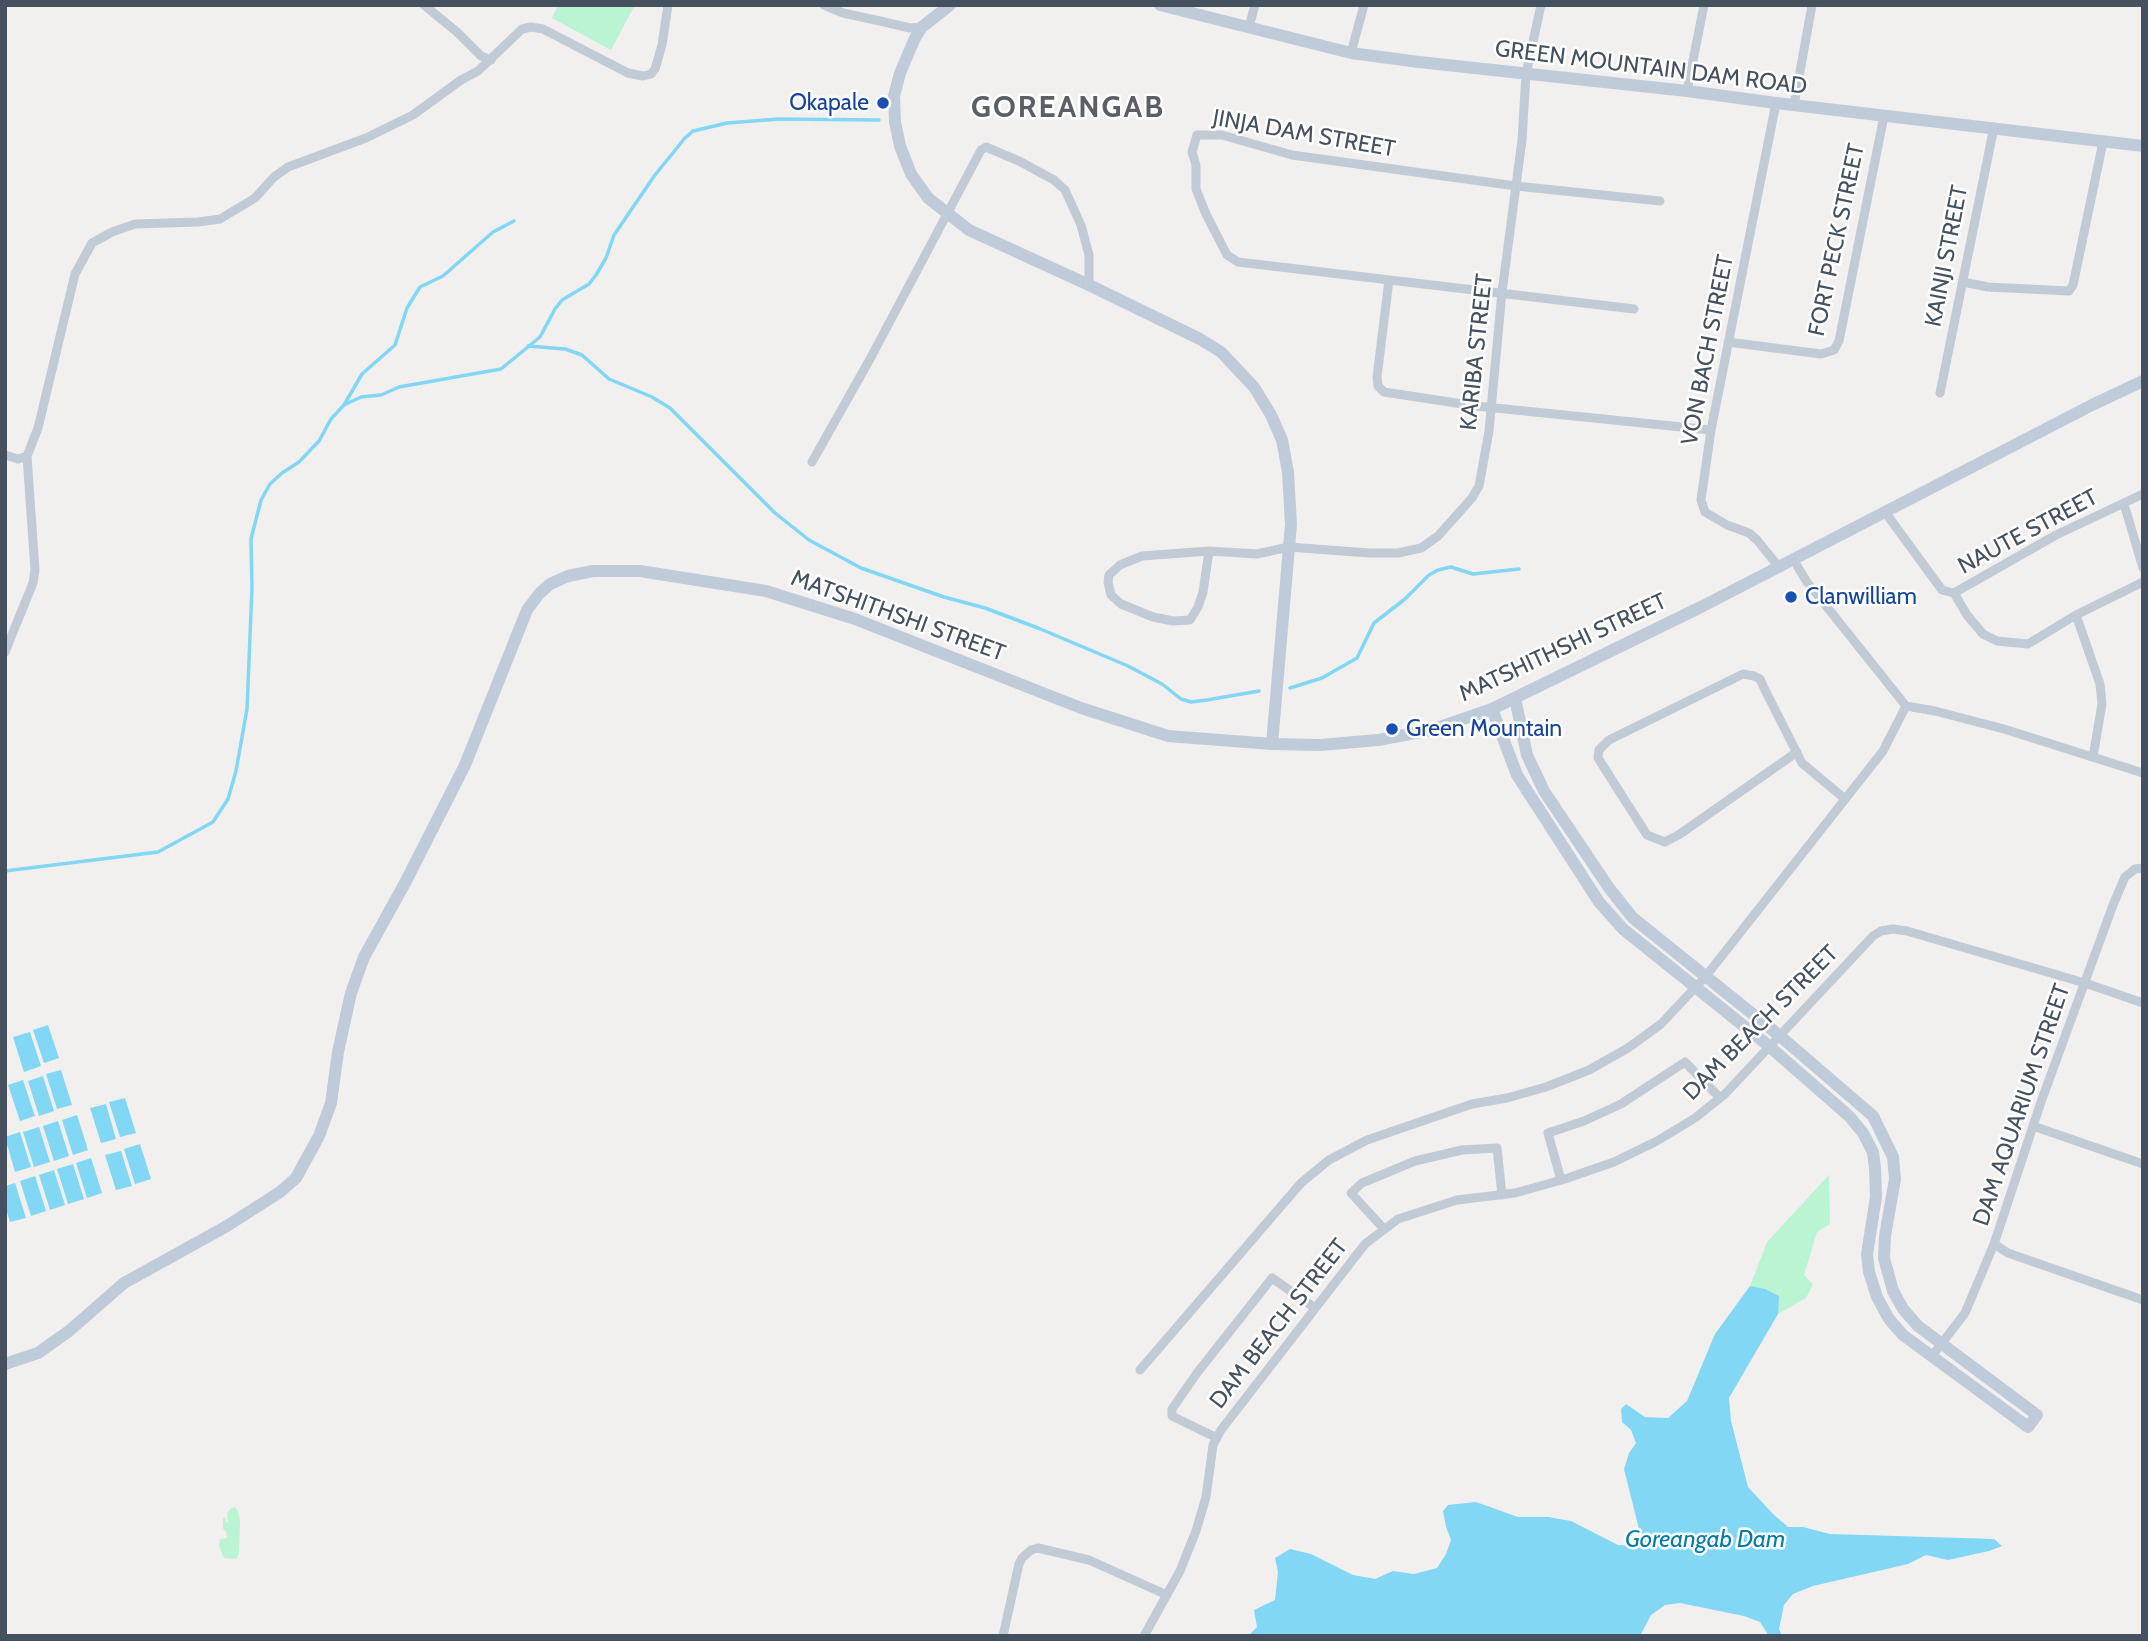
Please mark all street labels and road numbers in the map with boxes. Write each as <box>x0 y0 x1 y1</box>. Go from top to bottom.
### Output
street label: GREEN MOUNTAIN DAM ROAD <box>1493 35 1809 101</box>
street label: JINJA DAM STREET <box>1211 104 1397 164</box>
street label: FORT PECK STREET <box>1803 141 1871 339</box>
street label: KAINJI STREET <box>1920 183 1974 329</box>
street label: VON BACH STREET <box>1676 252 1740 448</box>
street label: KARIBA STREET <box>1455 272 1499 432</box>
street label: NAUTE STREET <box>1953 484 2103 580</box>
street label: MATSHITHSHI STREET <box>787 564 1009 668</box>
street label: MATSHITHSHI STREET <box>1455 588 1671 708</box>
street label: DAM BEACH STREET <box>1678 940 1844 1106</box>
street label: DAM AQUARIUM STREET <box>1968 980 2076 1230</box>
street label: DAM BEACH STREET <box>1204 1234 1354 1414</box>

